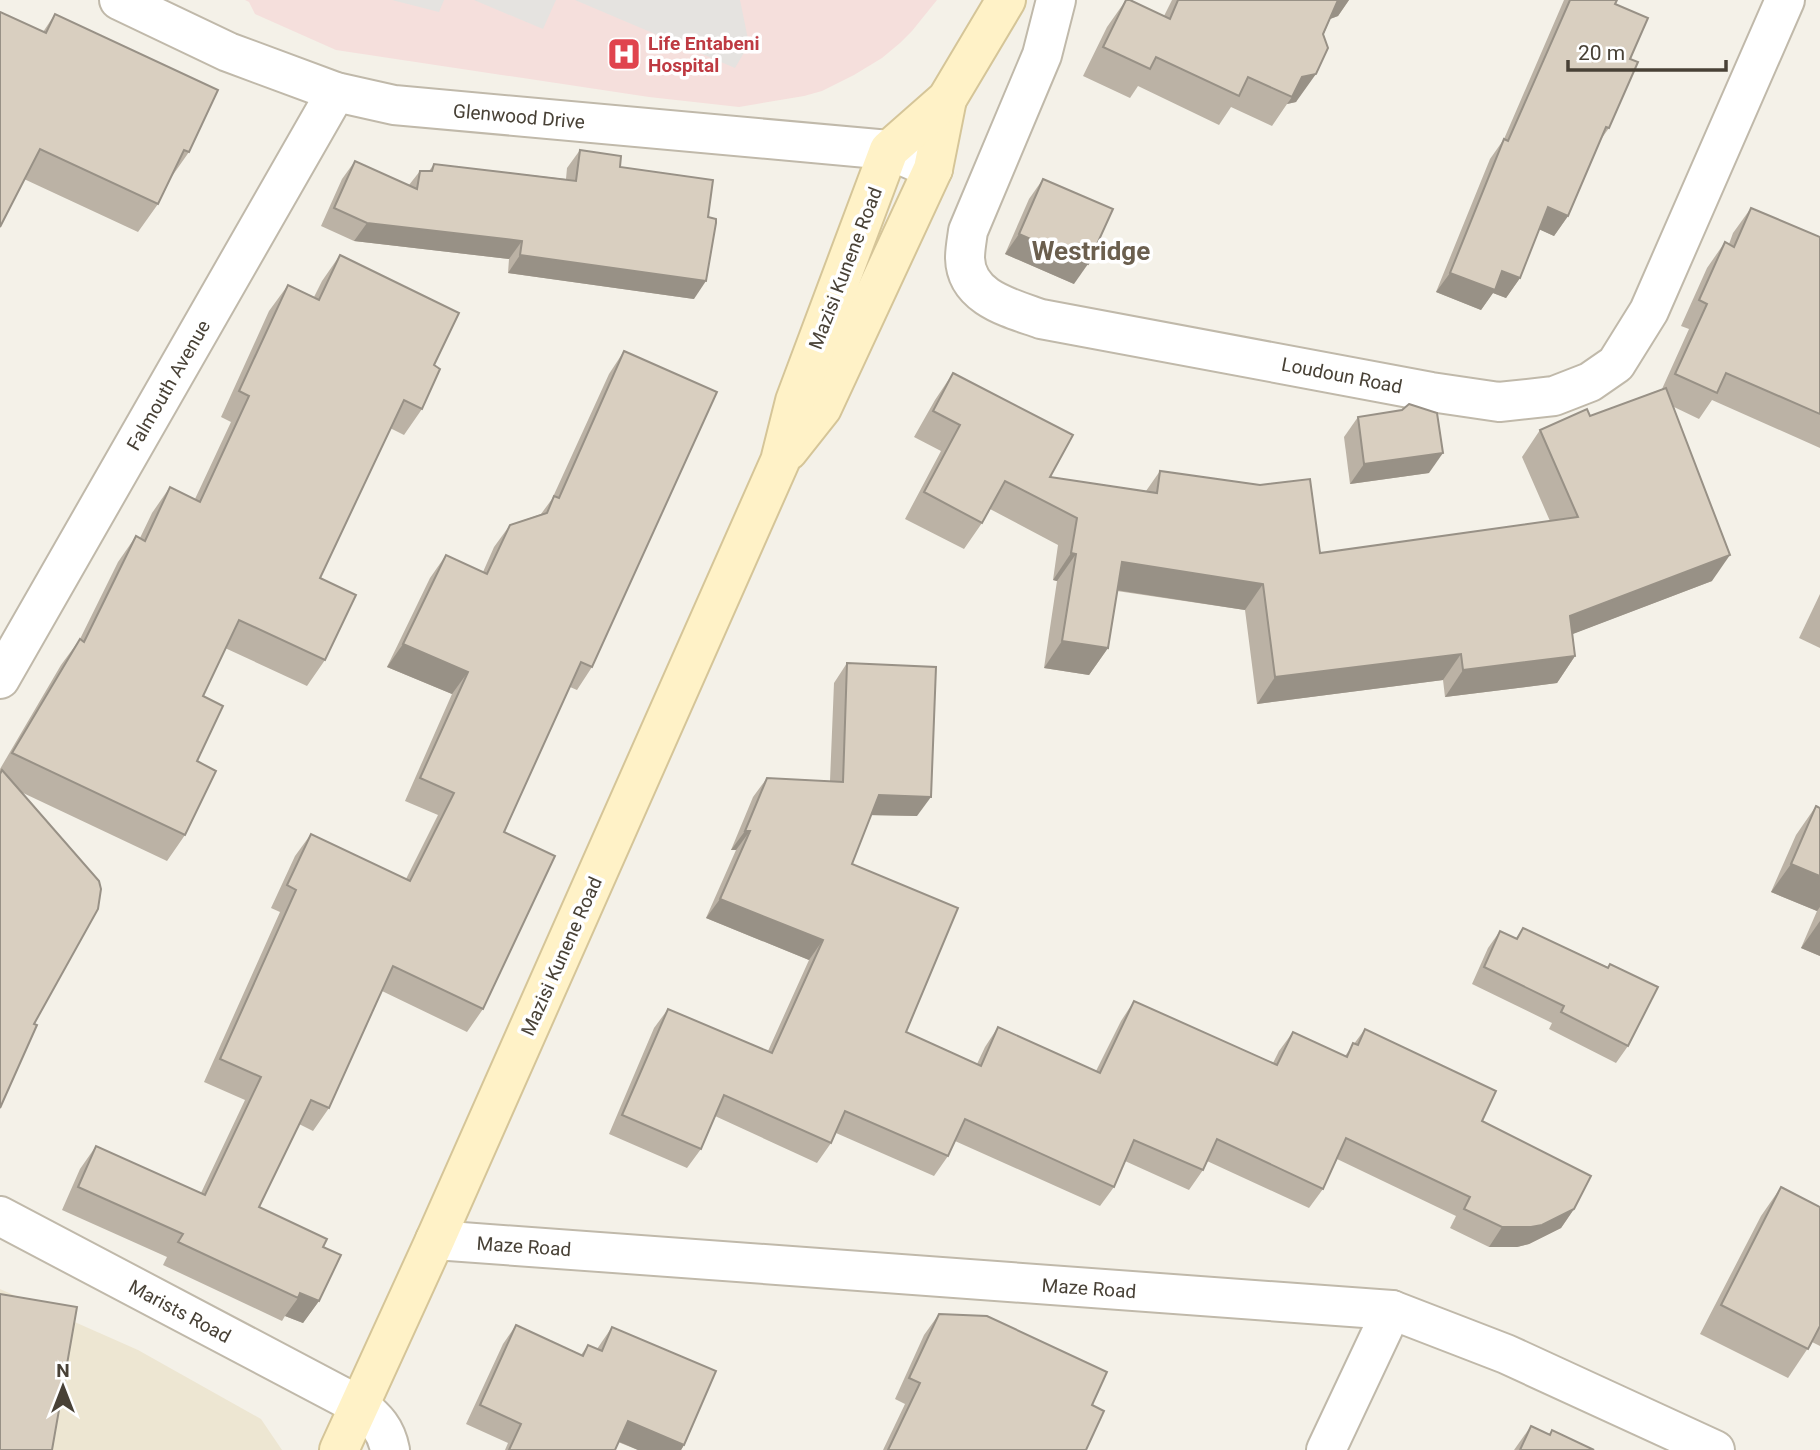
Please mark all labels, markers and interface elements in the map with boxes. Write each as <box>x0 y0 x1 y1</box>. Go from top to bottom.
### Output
scale bar <box>1568 28 1726 72</box>
place label: Life Entabeni Hospital <box>648 32 759 77</box>
hospital icon: Life Entabeni Hospital <box>605 35 643 73</box>
text: 20 m <box>1578 41 1625 65</box>
street label: Glenwood Drive <box>452 99 586 134</box>
street label: Mazisi Kunene Road <box>804 184 887 352</box>
district label: Westridge <box>1032 236 1150 266</box>
street label: Falmouth Avenue <box>122 316 215 454</box>
street label: Loudoun Road <box>1280 353 1404 398</box>
street label: Mazisi Kunene Road <box>516 873 607 1039</box>
street label: Maze Road <box>476 1232 572 1261</box>
street label: Maze Road <box>1041 1274 1137 1303</box>
street label: Marists Road <box>125 1275 235 1348</box>
north arrow <box>28 1352 98 1422</box>
text: N <box>56 1359 70 1382</box>

